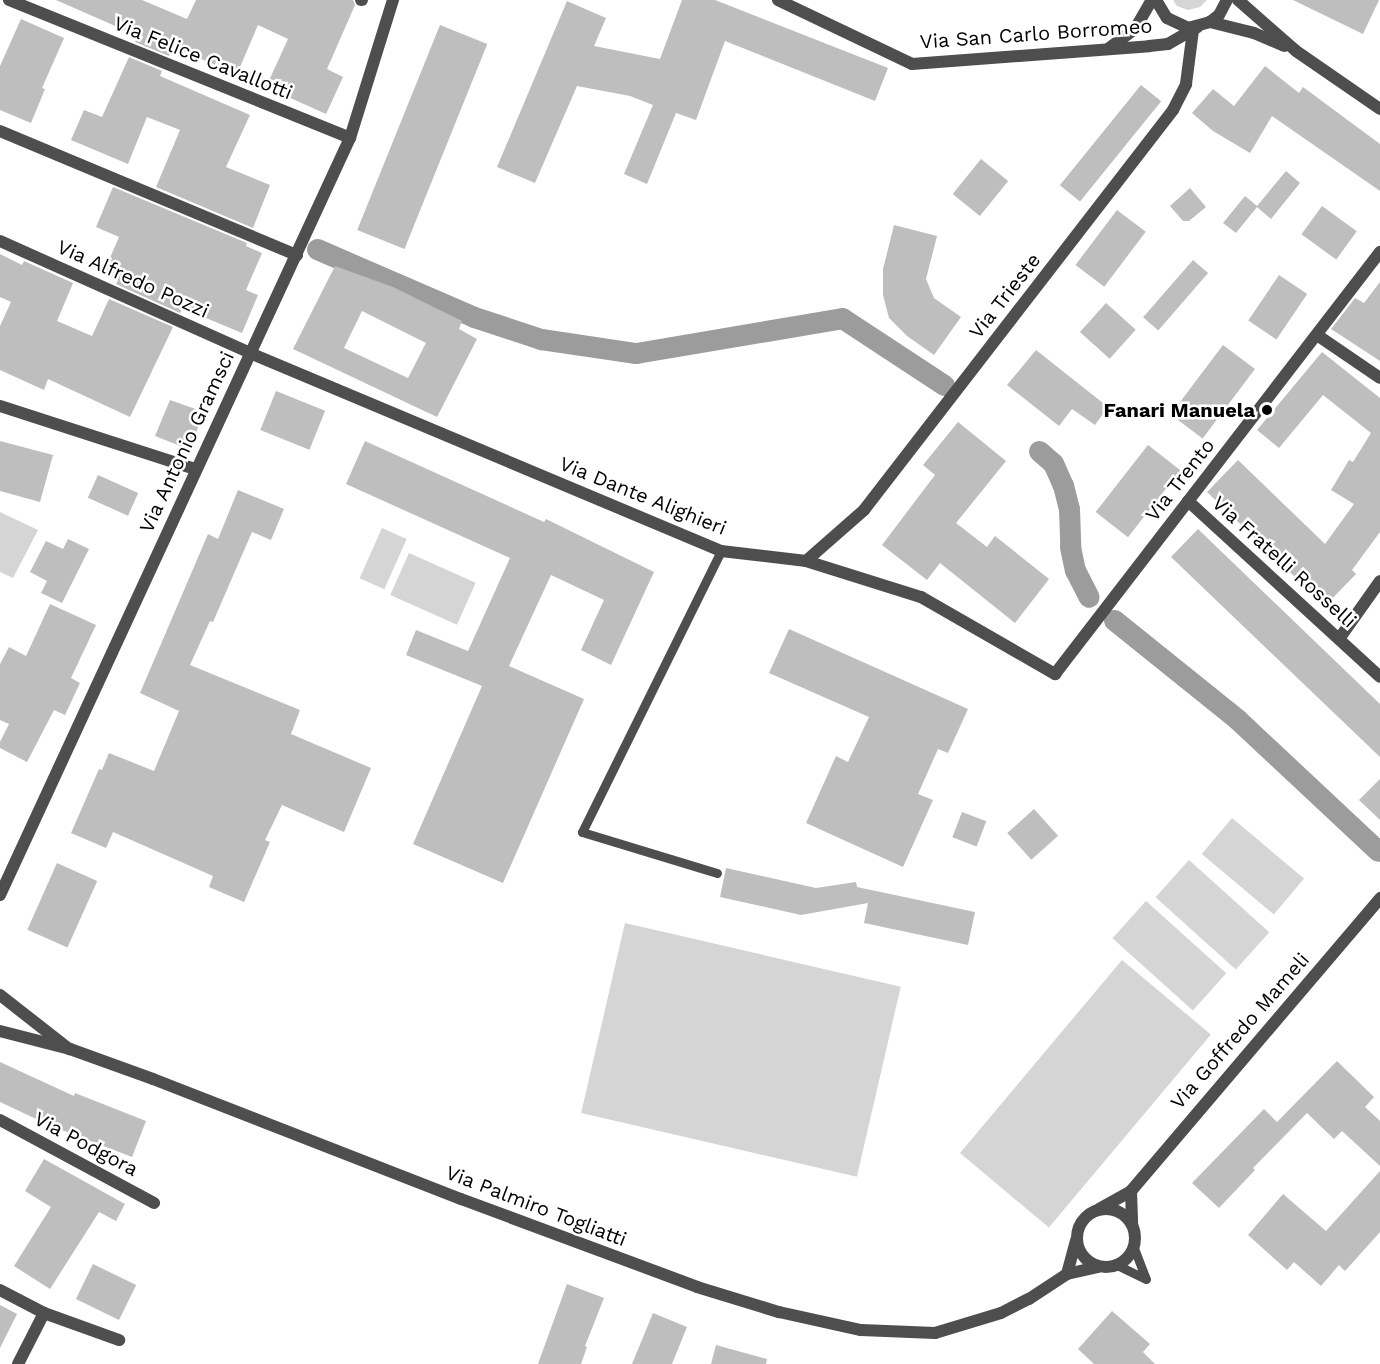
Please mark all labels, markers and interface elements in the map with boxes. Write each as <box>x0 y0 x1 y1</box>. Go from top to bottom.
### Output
street label: Via Felice Cavallotti <box>110 11 296 105</box>
street label: Via San Carlo Borromeo <box>919 14 1153 54</box>
street label: Via Alfredo Pozzi <box>53 235 213 323</box>
street label: Via Trieste <box>964 248 1046 344</box>
street label: Via Antonio Gramsci <box>134 347 240 537</box>
place label: Fanari Manuela <box>1104 398 1255 422</box>
marker: Fanari Manuela <box>1260 403 1274 417</box>
street label: Via Trento <box>1140 434 1220 526</box>
street label: Via Dante Alighieri <box>555 451 731 541</box>
street label: Via Fratelli Rosselli <box>1207 491 1361 633</box>
street label: Via Goffredo Mameli <box>1166 948 1314 1114</box>
street label: Via Podgora <box>30 1106 142 1182</box>
street label: Via Palmiro Togliatti <box>442 1160 630 1252</box>

